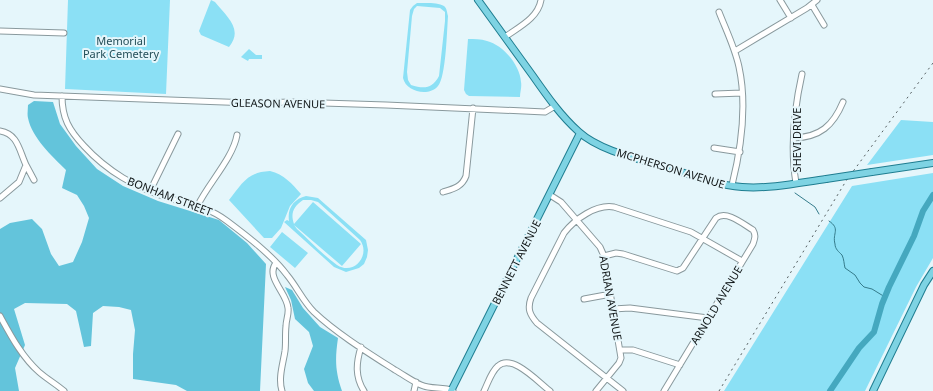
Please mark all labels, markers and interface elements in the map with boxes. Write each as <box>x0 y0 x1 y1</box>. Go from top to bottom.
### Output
park label: Memorial Park Cemetery <box>83 33 159 61</box>
street label: GLEASON AVENUE <box>231 95 325 111</box>
street label: SHEVI DRIVE <box>789 108 804 172</box>
street label: MCPHERSON AVENUE <box>615 144 727 192</box>
street label: BONHAM STREET <box>126 173 214 219</box>
street label: BENNETT AVENUE <box>488 217 544 307</box>
street label: ADRIAN AVENUE <box>596 254 626 342</box>
street label: ARNOLD AVENUE <box>687 263 745 347</box>

